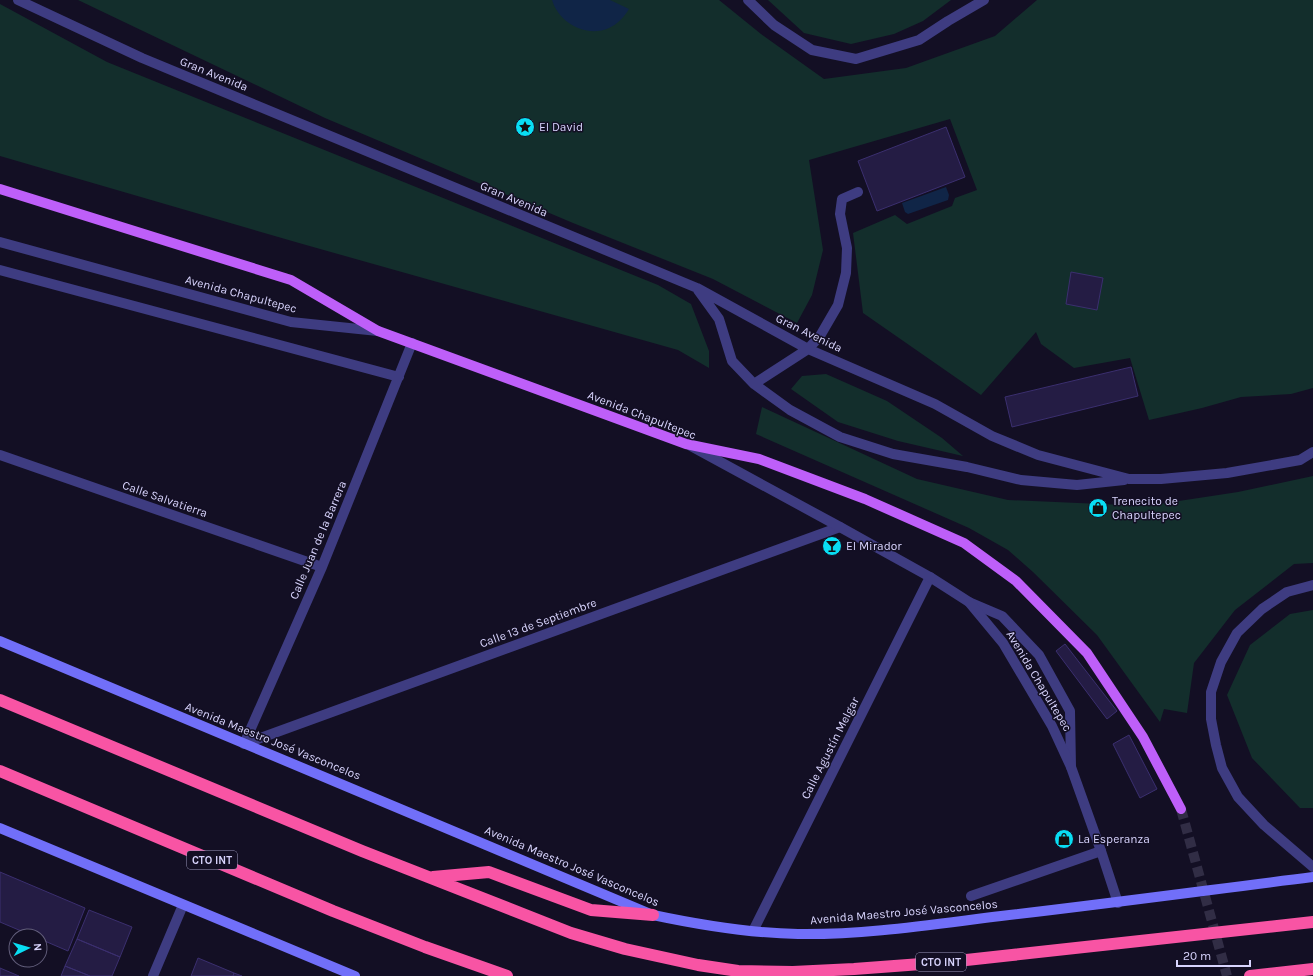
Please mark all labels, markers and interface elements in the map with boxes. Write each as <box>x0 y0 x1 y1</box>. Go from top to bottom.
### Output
street label: Gran Avenida <box>178 54 250 94</box>
place icon: El David <box>514 116 536 138</box>
place label: El David <box>539 120 583 134</box>
street label: Gran Avenida <box>478 178 550 220</box>
street label: Avenida Chapultepec <box>184 272 298 316</box>
street label: Gran Avenida <box>774 311 844 355</box>
street label: Avenida Chapultepec <box>586 388 698 442</box>
street label: Calle Salvatierra <box>121 478 209 520</box>
street label: Calle Juan de la Barrera <box>287 479 349 601</box>
place label: Trenecito de Chapultepec <box>1112 494 1181 522</box>
shop icon: Trenecito de Chapultepec <box>1087 497 1109 519</box>
bar icon: El Mirador <box>821 535 843 557</box>
place label: El Mirador <box>846 539 902 553</box>
street label: Calle 13 de Septiembre <box>478 595 598 651</box>
street label: Avenida Chapultepec <box>1003 628 1075 734</box>
street label: Calle Agustín Melgar <box>798 694 862 801</box>
street label: Avenida Maestro José Vasconcelos <box>183 699 363 783</box>
street label: Avenida Maestro José Vasconcelos <box>483 823 661 909</box>
shop icon: La Esperanza <box>1053 828 1075 850</box>
place label: La Esperanza <box>1078 832 1150 846</box>
road number: CTO INT <box>187 851 237 869</box>
street label: Avenida Maestro José Vasconcelos <box>810 897 998 927</box>
north arrow <box>8 928 48 968</box>
scale bar <box>1177 942 1250 968</box>
text: N <box>31 943 44 952</box>
text: 20 m <box>1183 949 1211 963</box>
road number: CTO INT <box>916 953 966 971</box>

